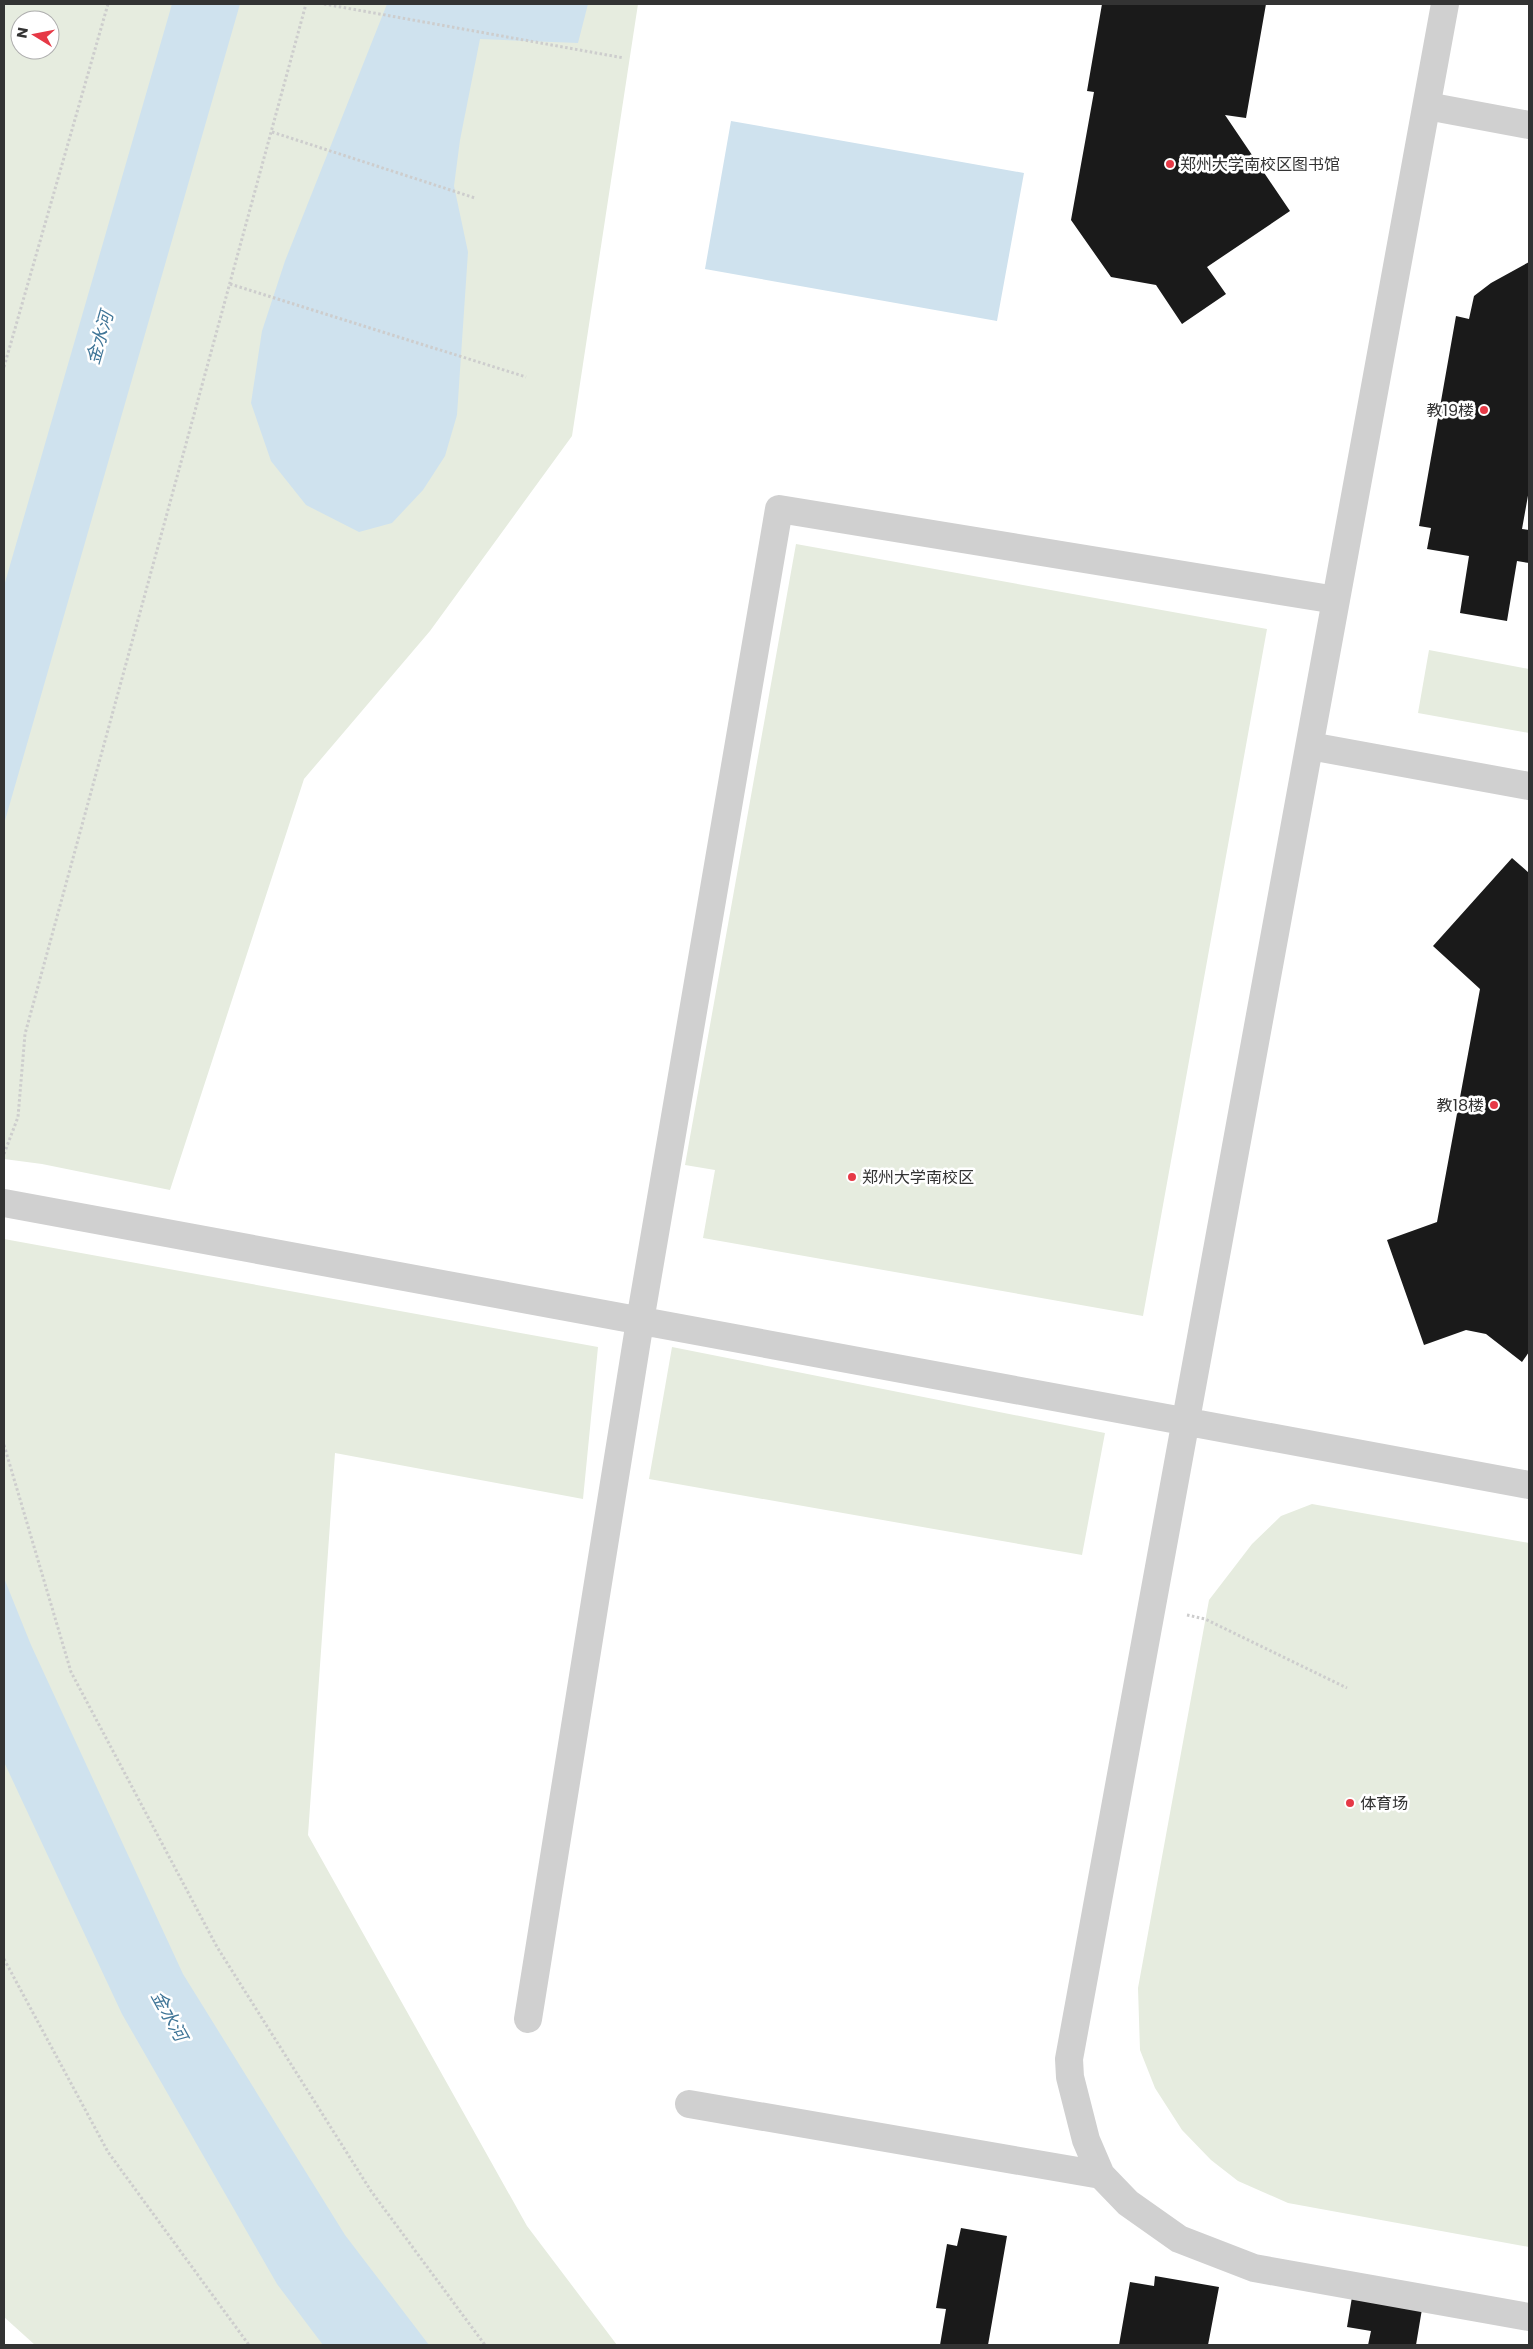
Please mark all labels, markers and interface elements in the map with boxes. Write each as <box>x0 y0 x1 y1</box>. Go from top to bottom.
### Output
north arrow <box>10 10 60 60</box>
text: N <box>11 26 33 40</box>
place label: 郑州大学南校区图书馆 <box>1180 153 1340 176</box>
marker: 郑州大学南校区图书馆 <box>1164 158 1176 170</box>
water label: 金水河 <box>80 306 120 367</box>
place label: 教19楼 <box>1427 399 1474 422</box>
marker: 教19楼 <box>1478 404 1490 416</box>
place label: 教18楼 <box>1437 1094 1484 1117</box>
marker: 教18楼 <box>1488 1099 1500 1111</box>
place label: 郑州大学南校区 <box>862 1166 974 1189</box>
marker: 郑州大学南校区 <box>846 1171 858 1183</box>
place label: 体育场 <box>1360 1792 1408 1815</box>
marker: 体育场 <box>1344 1797 1356 1809</box>
water label: 金水河 <box>145 1986 195 2048</box>

